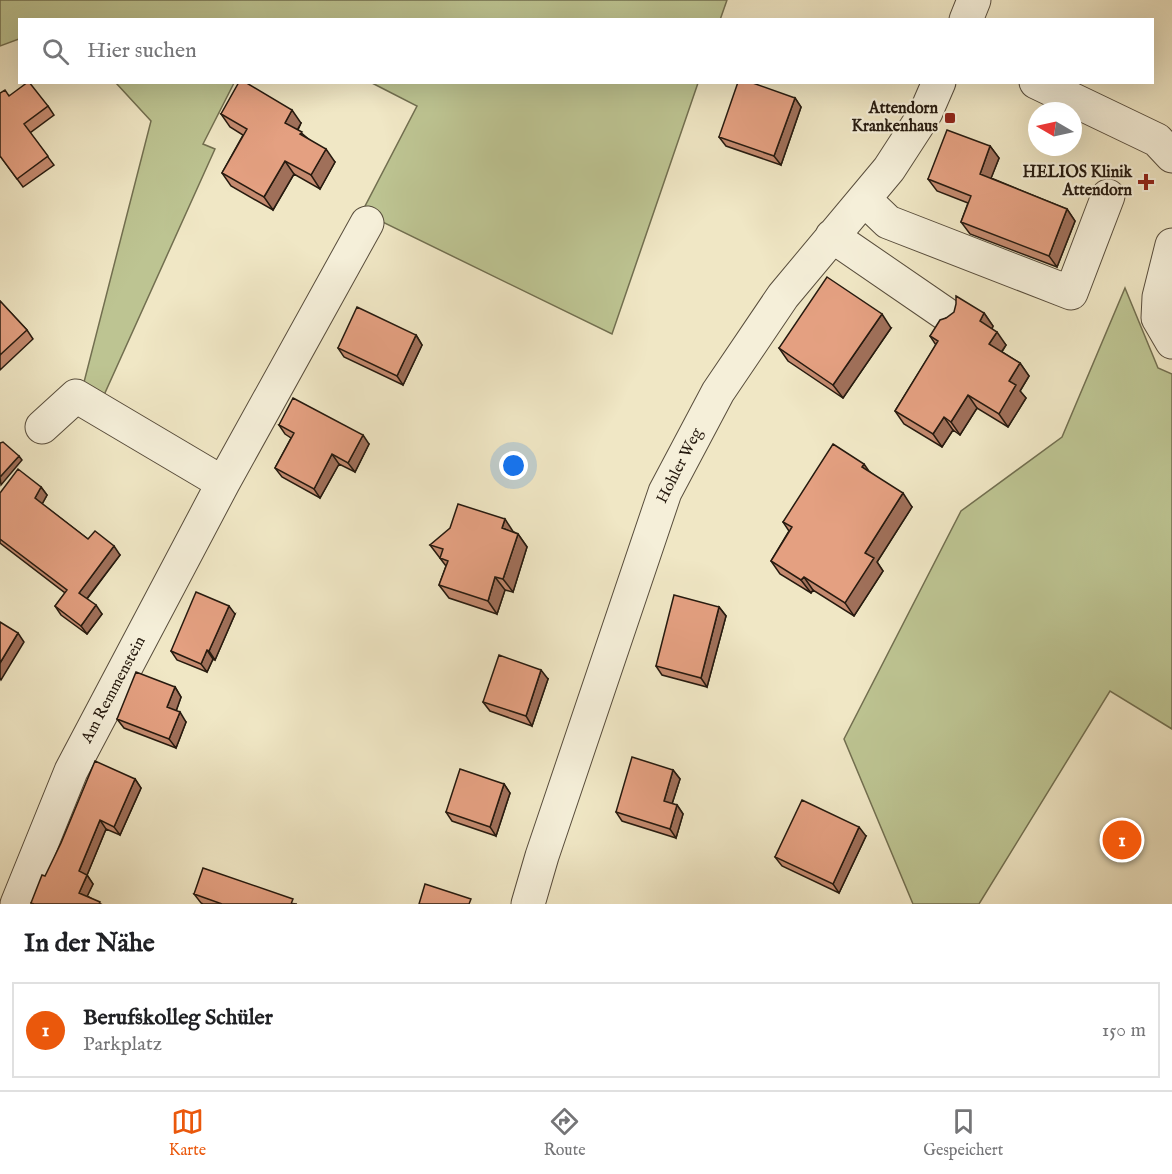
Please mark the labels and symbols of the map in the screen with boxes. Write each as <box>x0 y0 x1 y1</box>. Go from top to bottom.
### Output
place label: Attendorn Krankenhaus <box>851 99 938 137</box>
north arrow <box>1028 102 1082 156</box>
marker: Attendorn Krankenhaus <box>943 111 957 125</box>
place label: HELIOS Klinik Attendorn <box>1023 163 1132 201</box>
marker: HELIOS Klinik Attendorn <box>1137 173 1155 191</box>
street label: Hohler Weg <box>652 425 708 507</box>
your location <box>499 451 528 480</box>
street label: Am Remmenstein <box>77 633 151 748</box>
pin: 1 <box>1102 818 1142 862</box>

